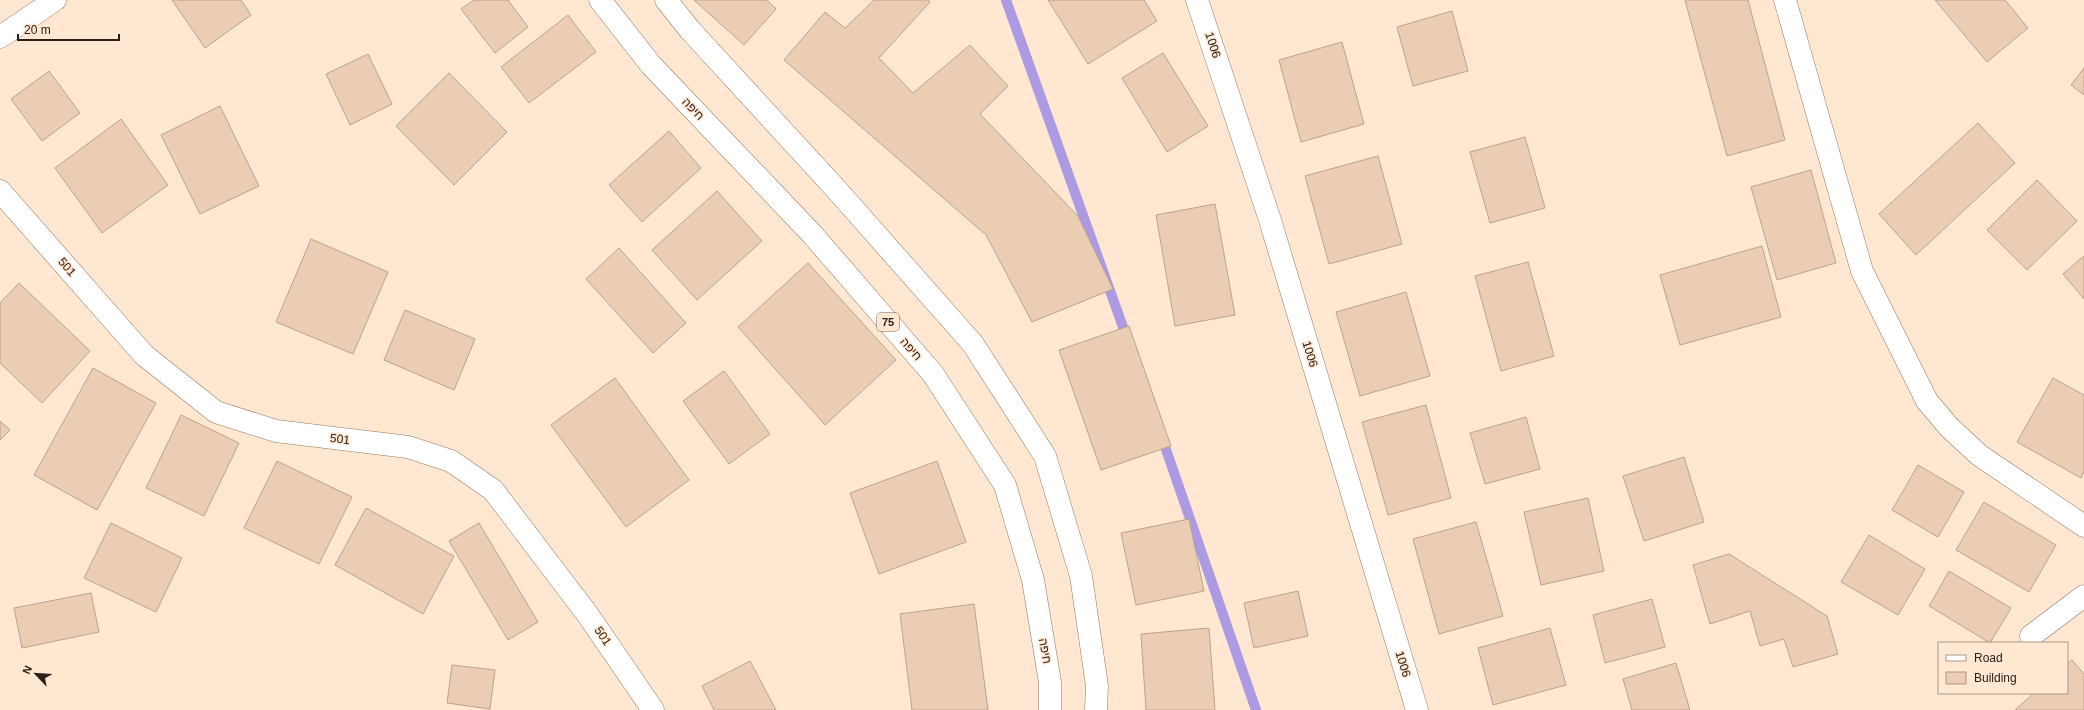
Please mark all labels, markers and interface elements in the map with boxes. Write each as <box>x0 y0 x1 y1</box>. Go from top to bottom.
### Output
scale bar <box>18 16 119 42</box>
text: 20 m <box>24 23 51 37</box>
street label: 1006 <box>1202 30 1224 60</box>
street label: חיפה <box>679 95 707 123</box>
street label: 501 <box>55 255 79 279</box>
road number: 75 <box>877 313 899 331</box>
street label: חיפה <box>897 335 925 363</box>
street label: 1006 <box>1299 339 1321 369</box>
street label: 501 <box>329 431 351 447</box>
street label: 501 <box>592 624 615 648</box>
street label: חיפה <box>1036 637 1054 665</box>
legend <box>1938 642 2068 694</box>
street label: 1006 <box>1392 649 1414 679</box>
text: Road <box>1974 651 2003 665</box>
north arrow <box>16 654 56 694</box>
text: N <box>20 664 34 676</box>
text: Building <box>1974 671 2017 685</box>

